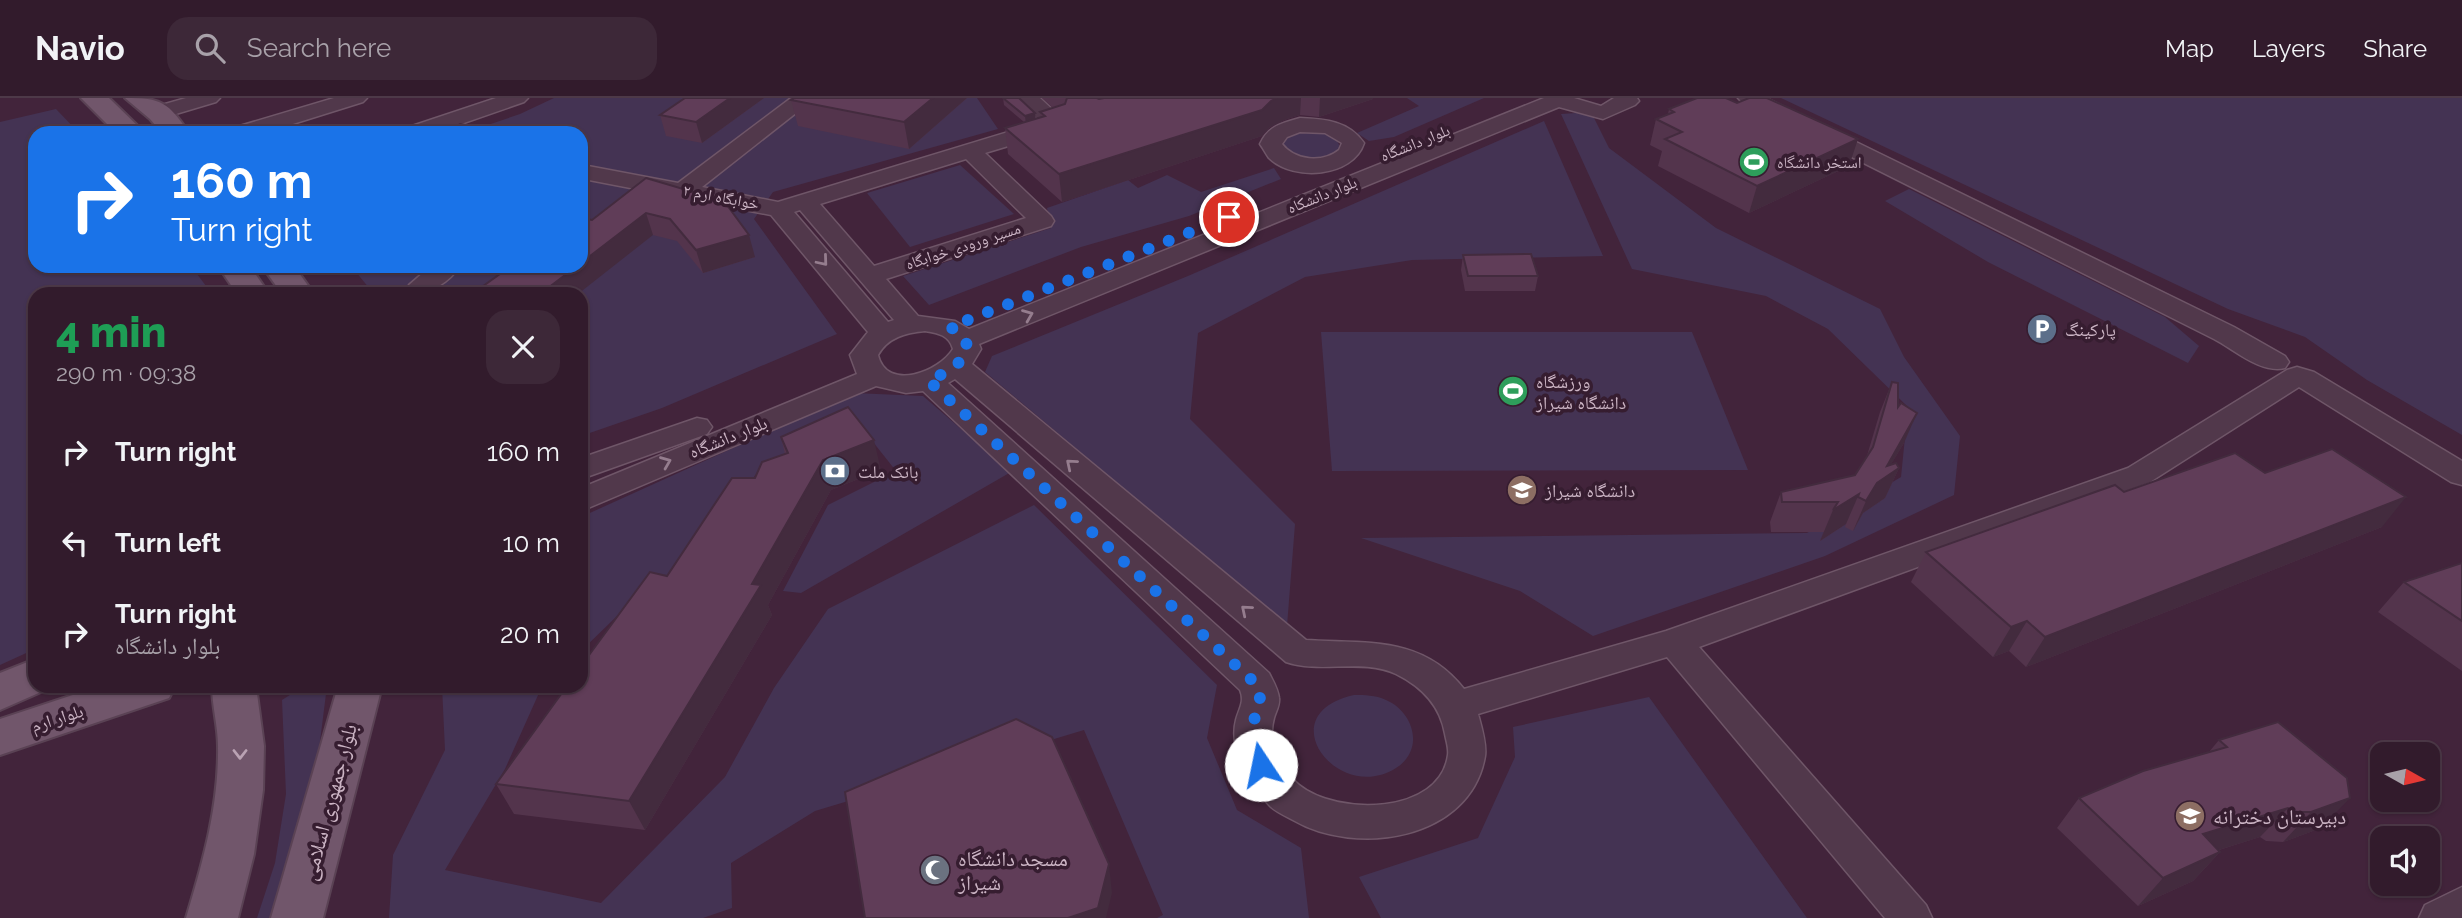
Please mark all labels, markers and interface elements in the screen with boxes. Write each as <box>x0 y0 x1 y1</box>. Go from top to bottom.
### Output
search box <box>167 17 657 80</box>
text: Navio <box>35 29 125 68</box>
icon: search <box>191 29 229 67</box>
text: Search here <box>247 33 391 63</box>
text: Map <box>2165 34 2214 63</box>
text: Layers <box>2252 34 2325 63</box>
text: Share <box>2363 34 2427 63</box>
street label: بلوار دانشگاه <box>1377 120 1453 166</box>
sports icon: استخر دانشگاه <box>1737 145 1771 179</box>
text: 160 m <box>171 152 312 209</box>
place label: استخر دانشگاه <box>1777 153 1862 172</box>
icon: right <box>56 154 147 245</box>
street label: بلوار دانشکاه <box>1284 172 1360 218</box>
street label: خوابگاه ارم ۲ <box>681 180 761 215</box>
pin <box>1199 187 1259 247</box>
icon: arrive <box>1210 198 1248 236</box>
text: Turn right <box>171 211 312 248</box>
street label: مسیر ورودی خوابگاه <box>903 218 1023 274</box>
one-way arrow <box>814 254 827 266</box>
text: 4 min <box>56 308 166 357</box>
one-way arrow <box>1021 309 1033 323</box>
button: close <box>486 310 560 384</box>
parking icon: پارکینگ <box>2025 312 2059 346</box>
place label: پارکینگ <box>2065 319 2116 341</box>
text: 290 m · 09:38 <box>56 359 196 386</box>
place label: ورزشگاه دانشگاه شیراز <box>1535 371 1626 413</box>
sports icon: ورزشگاه دانشگاه شیراز <box>1496 374 1530 408</box>
street label: بلوار دانشگاه <box>686 412 770 463</box>
icon: right <box>56 433 94 471</box>
text: Turn right <box>115 437 236 467</box>
text: 160 m <box>487 437 560 467</box>
bank icon: بانک ملت <box>818 454 852 488</box>
one-way arrow <box>659 457 671 471</box>
one-way arrow <box>1067 460 1080 472</box>
place label: بانک ملت <box>858 461 918 482</box>
school or university icon: دانشگاه شیراز <box>1505 473 1539 507</box>
place label: دانشگاه شیراز <box>1544 480 1635 501</box>
icon: left <box>56 524 94 562</box>
text: Turn left <box>115 528 221 558</box>
text: 10 m <box>502 528 560 558</box>
text: Turn right <box>115 599 236 629</box>
one-way arrow <box>1241 605 1253 618</box>
icon: right <box>56 615 94 653</box>
text: 20 m <box>500 619 560 649</box>
text: بلوار دانشگاه <box>115 632 220 659</box>
street label: بلوار ارم <box>28 700 86 738</box>
street label: بلوار جمهوری اسلامی <box>296 721 363 883</box>
position arrow <box>1224 728 1298 802</box>
north arrow <box>2370 742 2440 812</box>
map controls <box>2370 742 2440 896</box>
one-way arrow <box>232 749 248 759</box>
school or university icon: دبیرستان دخترانه <box>2173 799 2207 833</box>
place label: دبیرستان دخترانه <box>2213 804 2346 829</box>
button: sound <box>2370 826 2440 896</box>
place label: مسجد دانشگاه شیراز <box>957 846 1068 895</box>
mosque icon: مسجد دانشگاه شیراز <box>918 853 952 887</box>

